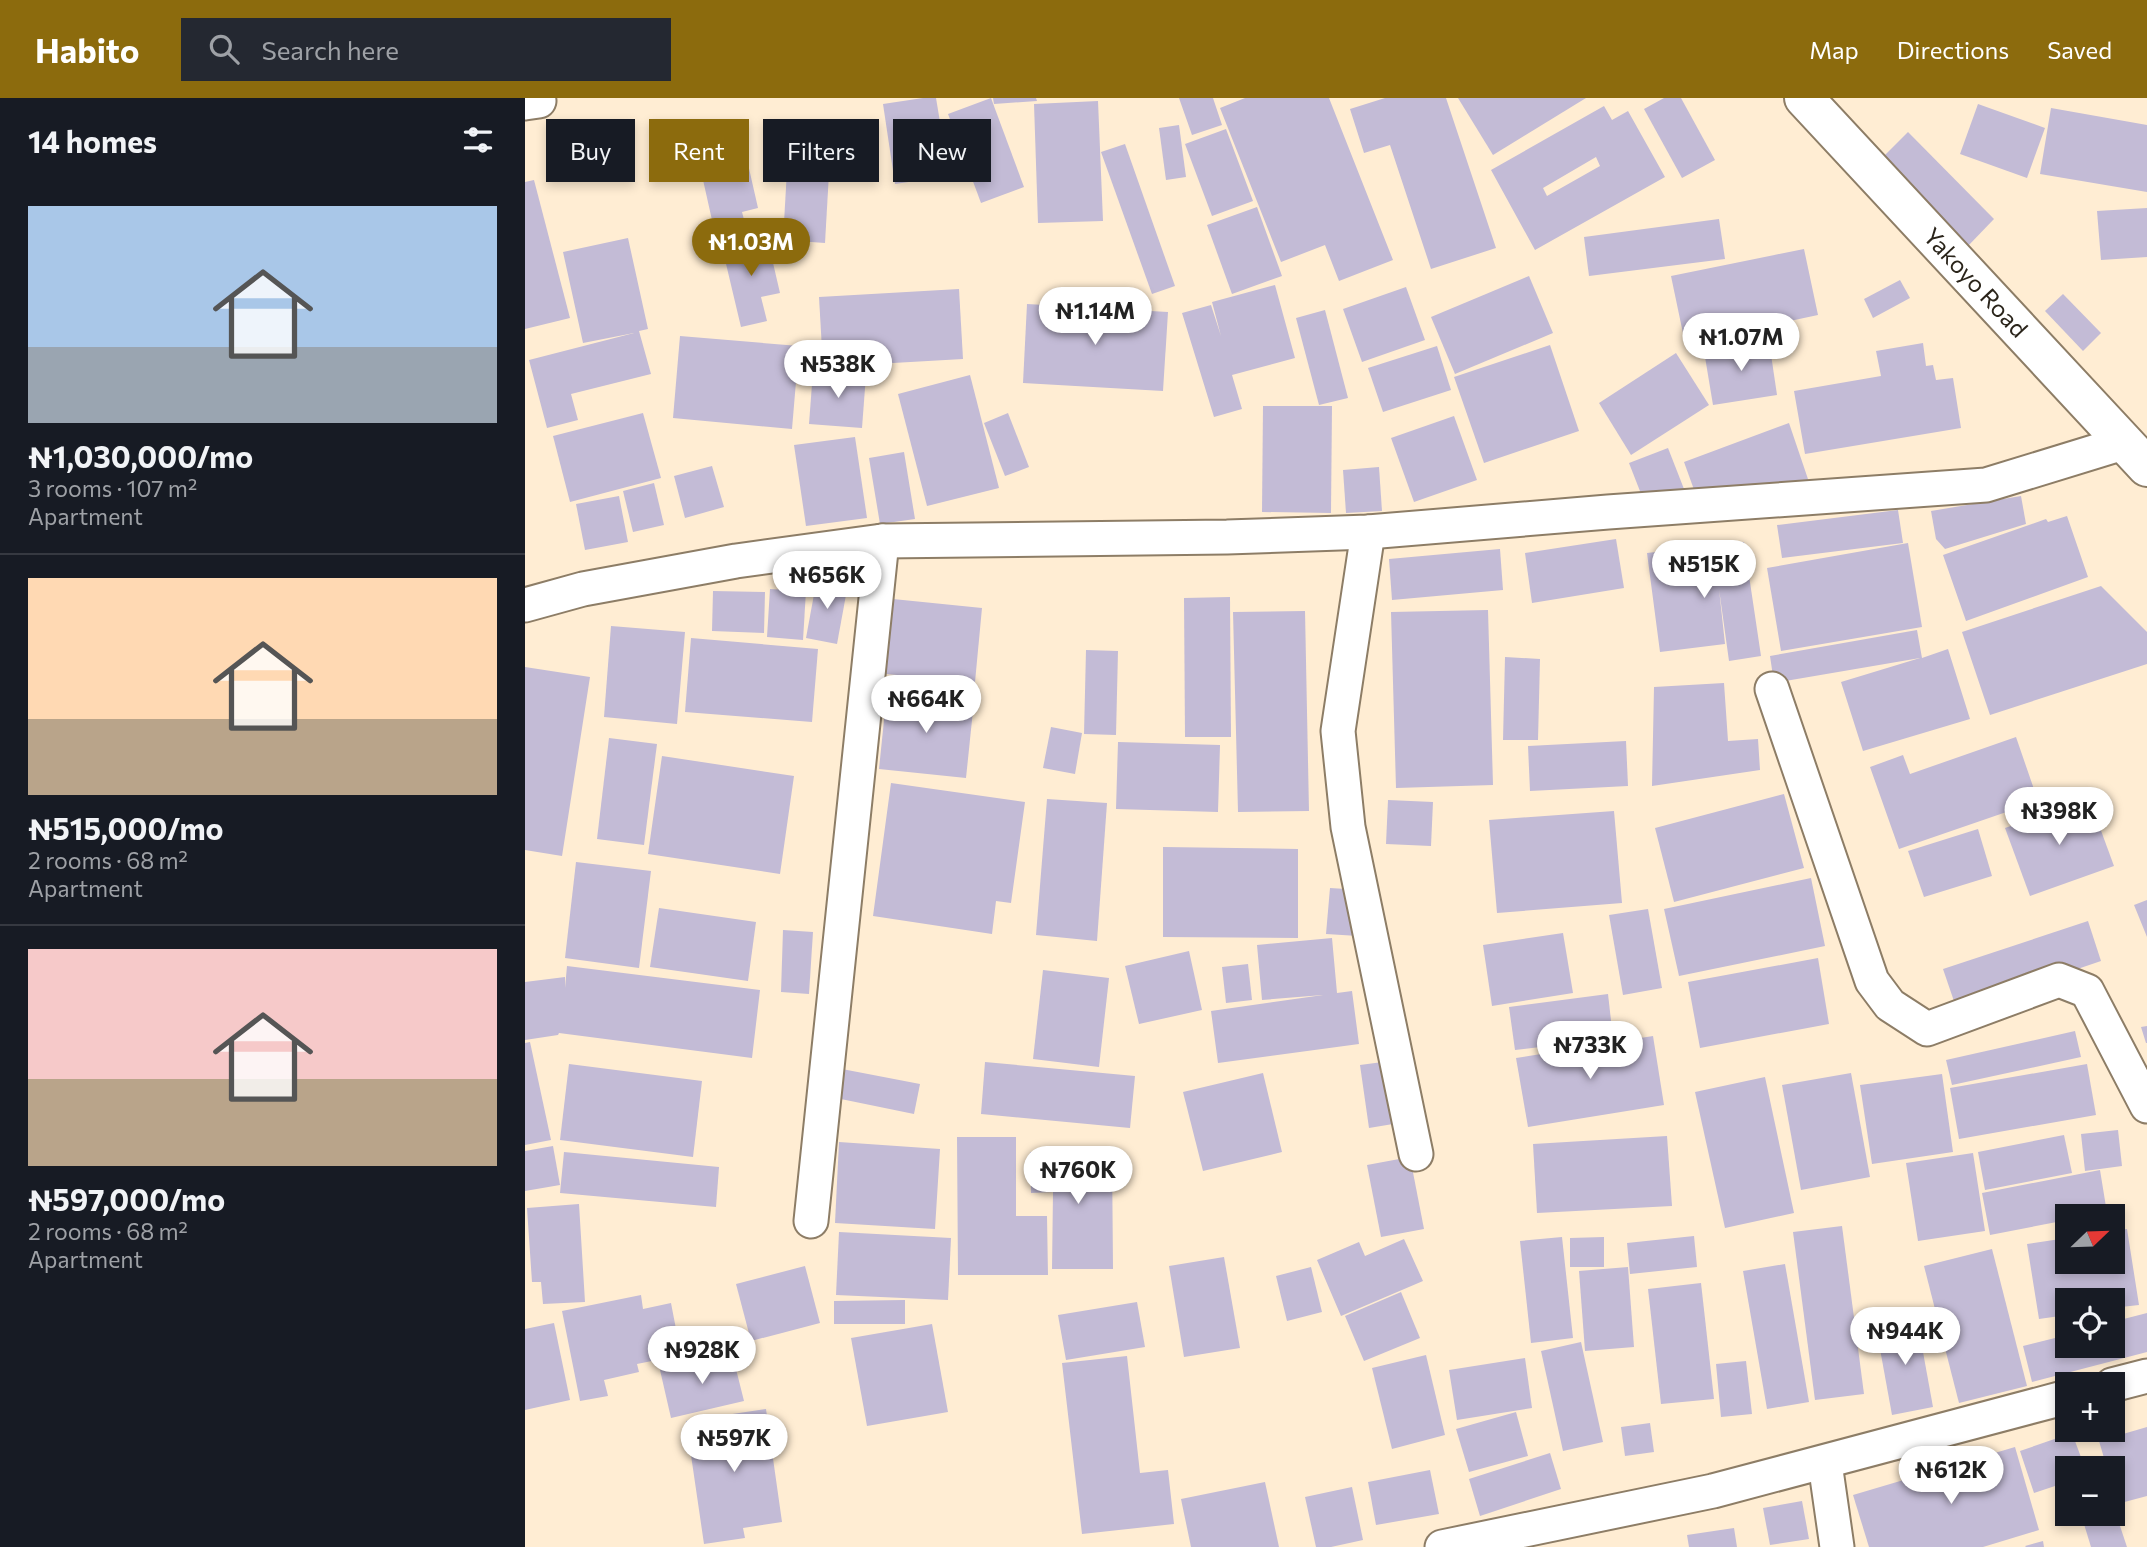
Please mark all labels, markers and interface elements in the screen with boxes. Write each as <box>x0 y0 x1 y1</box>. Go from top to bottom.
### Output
search box <box>181 18 671 81</box>
text: Habito <box>35 29 139 70</box>
icon: search <box>205 30 243 68</box>
text: Search here <box>261 34 399 65</box>
text: Map <box>1809 35 1859 64</box>
text: Directions <box>1897 35 2009 64</box>
text: Saved <box>2047 35 2112 64</box>
chip: Buy <box>546 119 635 182</box>
chip: Rent <box>649 119 749 182</box>
chip: Filters <box>763 119 879 182</box>
chip: New <box>893 119 991 182</box>
icon: filters <box>459 121 497 159</box>
text: 14 homes <box>28 122 157 159</box>
pin: ₦1.03M <box>694 218 808 278</box>
street label: Yakoyo Road <box>1918 221 2034 343</box>
text: ₦1.03M <box>708 227 794 255</box>
icon: home <box>200 251 326 377</box>
pin: ₦1.14M <box>1038 288 1152 347</box>
text: ₦1.14M <box>1055 296 1135 324</box>
pin: ₦1.07M <box>1684 314 1798 373</box>
text: ₦1.07M <box>1698 322 1784 350</box>
pin: ₦538K <box>789 341 887 400</box>
text: ₦538K <box>800 349 876 377</box>
text: ₦1,030,000/mo <box>28 437 253 474</box>
text: 3 rooms · 107 m² <box>28 474 197 502</box>
text: Apartment <box>28 502 143 530</box>
pin: ₦515K <box>1655 540 1753 600</box>
text: ₦515K <box>1668 549 1740 577</box>
pin: ₦656K <box>778 552 876 611</box>
text: ₦656K <box>789 560 865 588</box>
icon: home <box>200 623 326 749</box>
pin: ₦664K <box>877 676 975 735</box>
text: ₦664K <box>887 684 965 712</box>
pin: ₦398K <box>2010 788 2108 847</box>
text: ₦398K <box>2021 796 2097 824</box>
text: ₦515,000/mo <box>28 809 224 846</box>
text: 2 rooms · 68 m² <box>28 846 188 874</box>
text: Apartment <box>28 874 143 902</box>
icon: home <box>200 994 326 1120</box>
pin: ₦733K <box>1541 1021 1639 1081</box>
text: ₦733K <box>1553 1030 1627 1058</box>
pin: ₦760K <box>1029 1146 1127 1206</box>
text: ₦760K <box>1040 1155 1116 1183</box>
text: ₦597,000/mo <box>28 1180 225 1217</box>
north arrow <box>2055 1204 2125 1274</box>
map controls <box>2055 1204 2125 1526</box>
text: 2 rooms · 68 m² <box>28 1217 188 1245</box>
text: Apartment <box>28 1245 143 1273</box>
button: locate <box>2055 1288 2125 1358</box>
pin: ₦944K <box>1856 1308 1954 1367</box>
text: ₦944K <box>1866 1316 1944 1344</box>
pin: ₦928K <box>653 1326 751 1386</box>
text: ₦928K <box>664 1335 740 1363</box>
button: + <box>2055 1372 2125 1442</box>
pin: ₦597K <box>685 1414 783 1474</box>
text: ₦597K <box>697 1423 771 1451</box>
pin: ₦612K <box>1902 1446 2000 1506</box>
text: ₦612K <box>1915 1455 1987 1483</box>
button: − <box>2055 1456 2125 1526</box>

